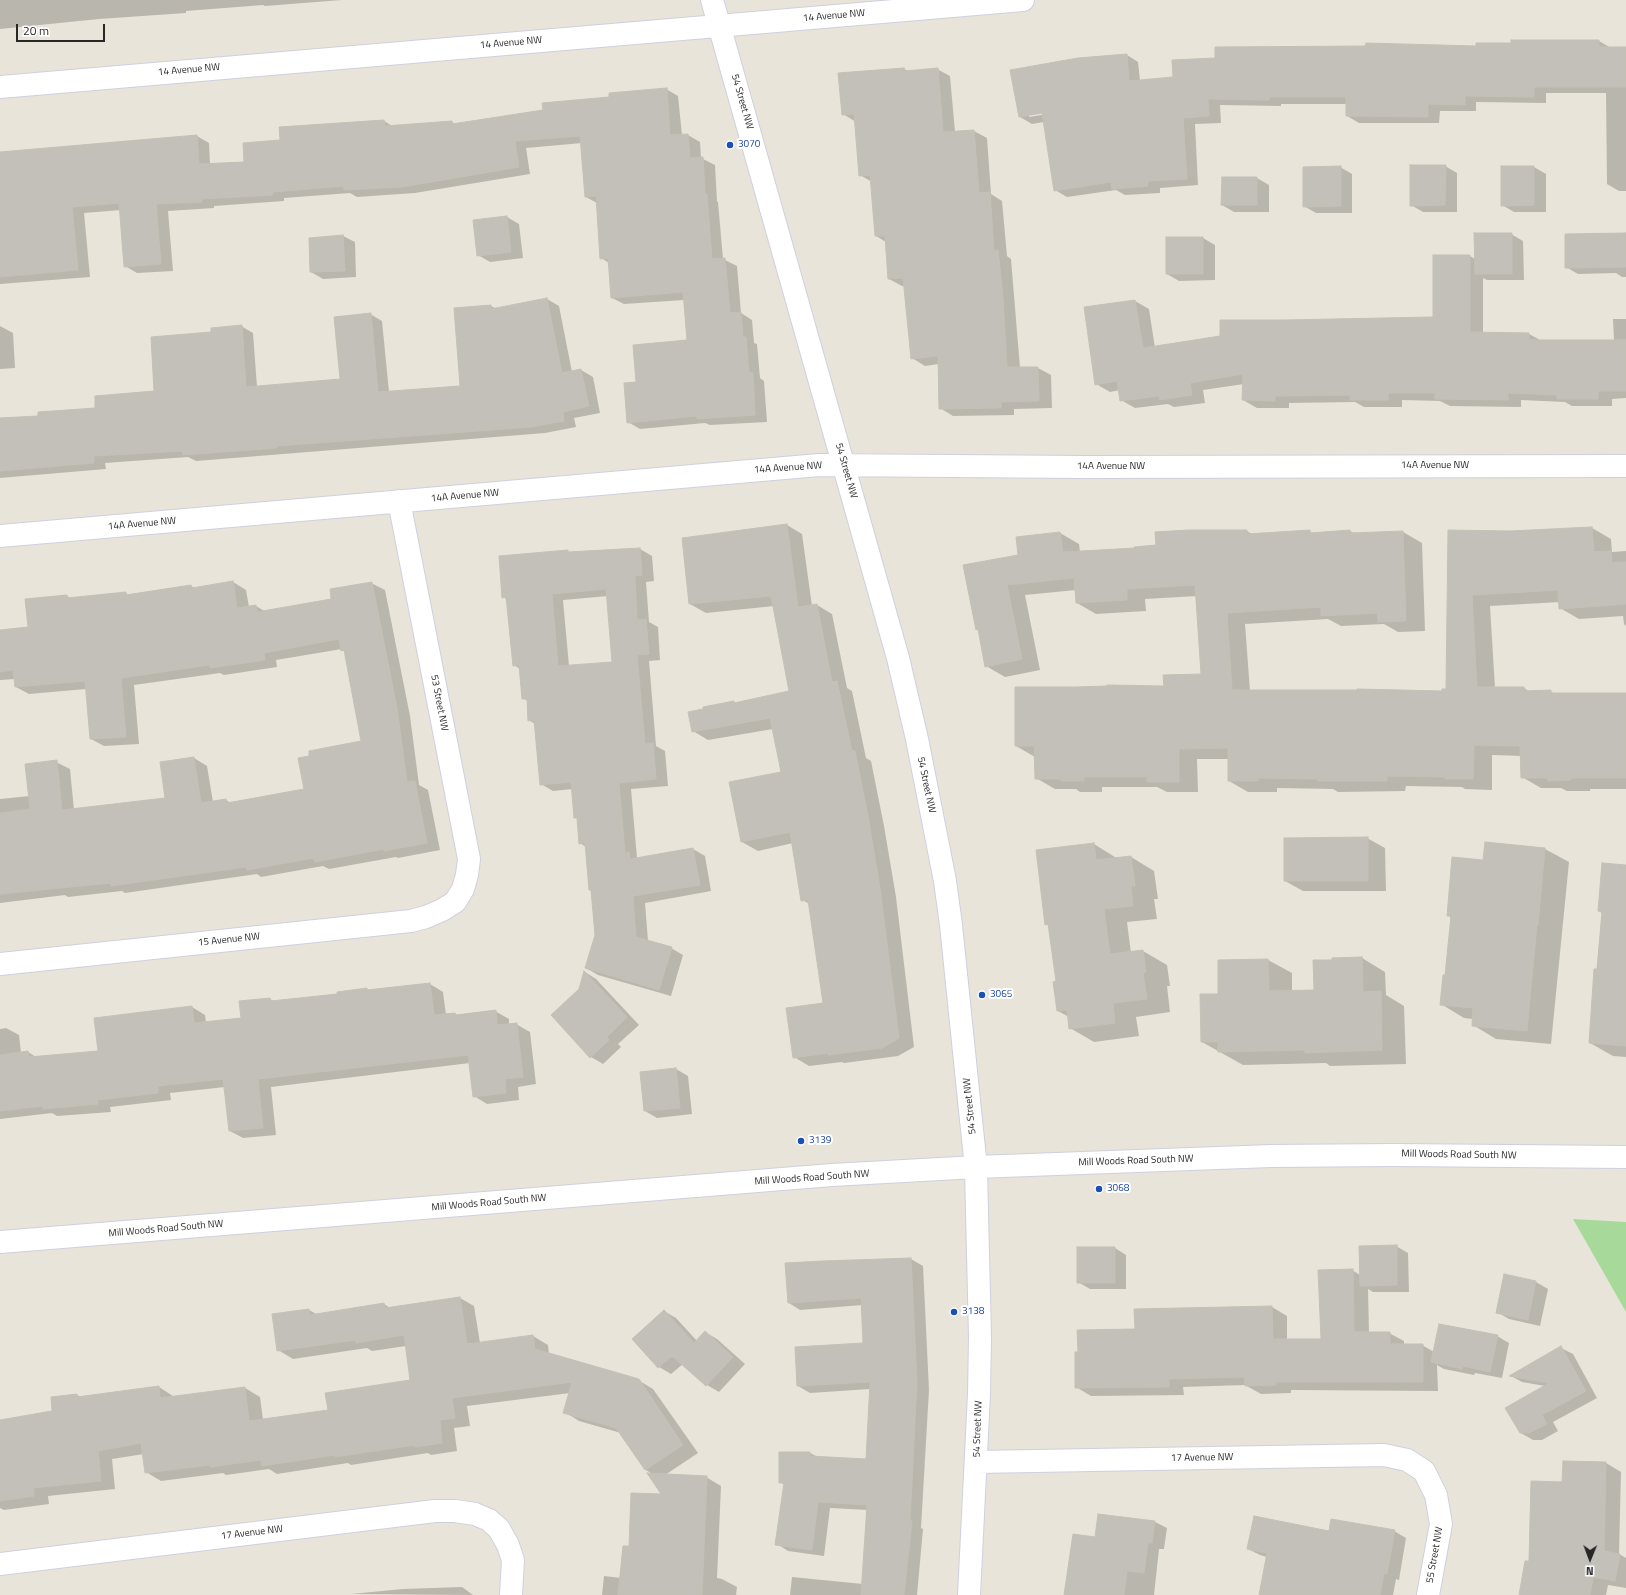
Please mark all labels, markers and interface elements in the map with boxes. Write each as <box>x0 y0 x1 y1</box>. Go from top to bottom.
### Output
street label: 14 Avenue NW <box>802 7 866 25</box>
scale bar <box>18 16 107 42</box>
text: 20 m <box>23 21 49 40</box>
street label: 14 Avenue NW <box>479 34 543 52</box>
street label: 14 Avenue NW <box>157 61 221 79</box>
street label: 54 Street NW <box>728 73 756 131</box>
place label: 3070 <box>738 139 760 151</box>
marker: 3070 <box>725 140 735 150</box>
street label: 54 Street NW <box>832 442 860 500</box>
street label: 14A Avenue NW <box>753 460 823 476</box>
street label: 14A Avenue NW <box>1401 460 1469 472</box>
street label: 14A Avenue NW <box>1077 461 1145 473</box>
street label: 14A Avenue NW <box>430 487 500 505</box>
street label: 14A Avenue NW <box>107 515 177 533</box>
street label: 53 Street NW <box>428 674 450 732</box>
street label: 54 Street NW <box>914 756 938 814</box>
street label: 15 Avenue NW <box>197 931 261 949</box>
place label: 3065 <box>990 989 1012 1001</box>
marker: 3065 <box>977 990 987 1000</box>
street label: 54 Street NW <box>961 1077 979 1135</box>
place label: 3139 <box>809 1135 831 1147</box>
marker: 3139 <box>796 1136 806 1146</box>
street label: Mill Woods Road South NW <box>1401 1148 1517 1162</box>
street label: Mill Woods Road South NW <box>1078 1153 1194 1169</box>
street label: Mill Woods Road South NW <box>754 1168 870 1188</box>
place label: 3068 <box>1107 1183 1129 1195</box>
marker: 3068 <box>1094 1184 1104 1194</box>
street label: Mill Woods Road South NW <box>431 1192 547 1214</box>
street label: Mill Woods Road South NW <box>108 1218 224 1240</box>
place label: 3138 <box>962 1306 984 1318</box>
marker: 3138 <box>949 1307 959 1317</box>
street label: 54 Street NW <box>971 1400 985 1458</box>
street label: 17 Avenue NW <box>1171 1451 1233 1465</box>
street label: 17 Avenue NW <box>220 1523 284 1543</box>
street label: 55 Street NW <box>1424 1526 1446 1584</box>
north arrow <box>1570 1539 1610 1579</box>
text: N <box>1586 1563 1594 1579</box>

